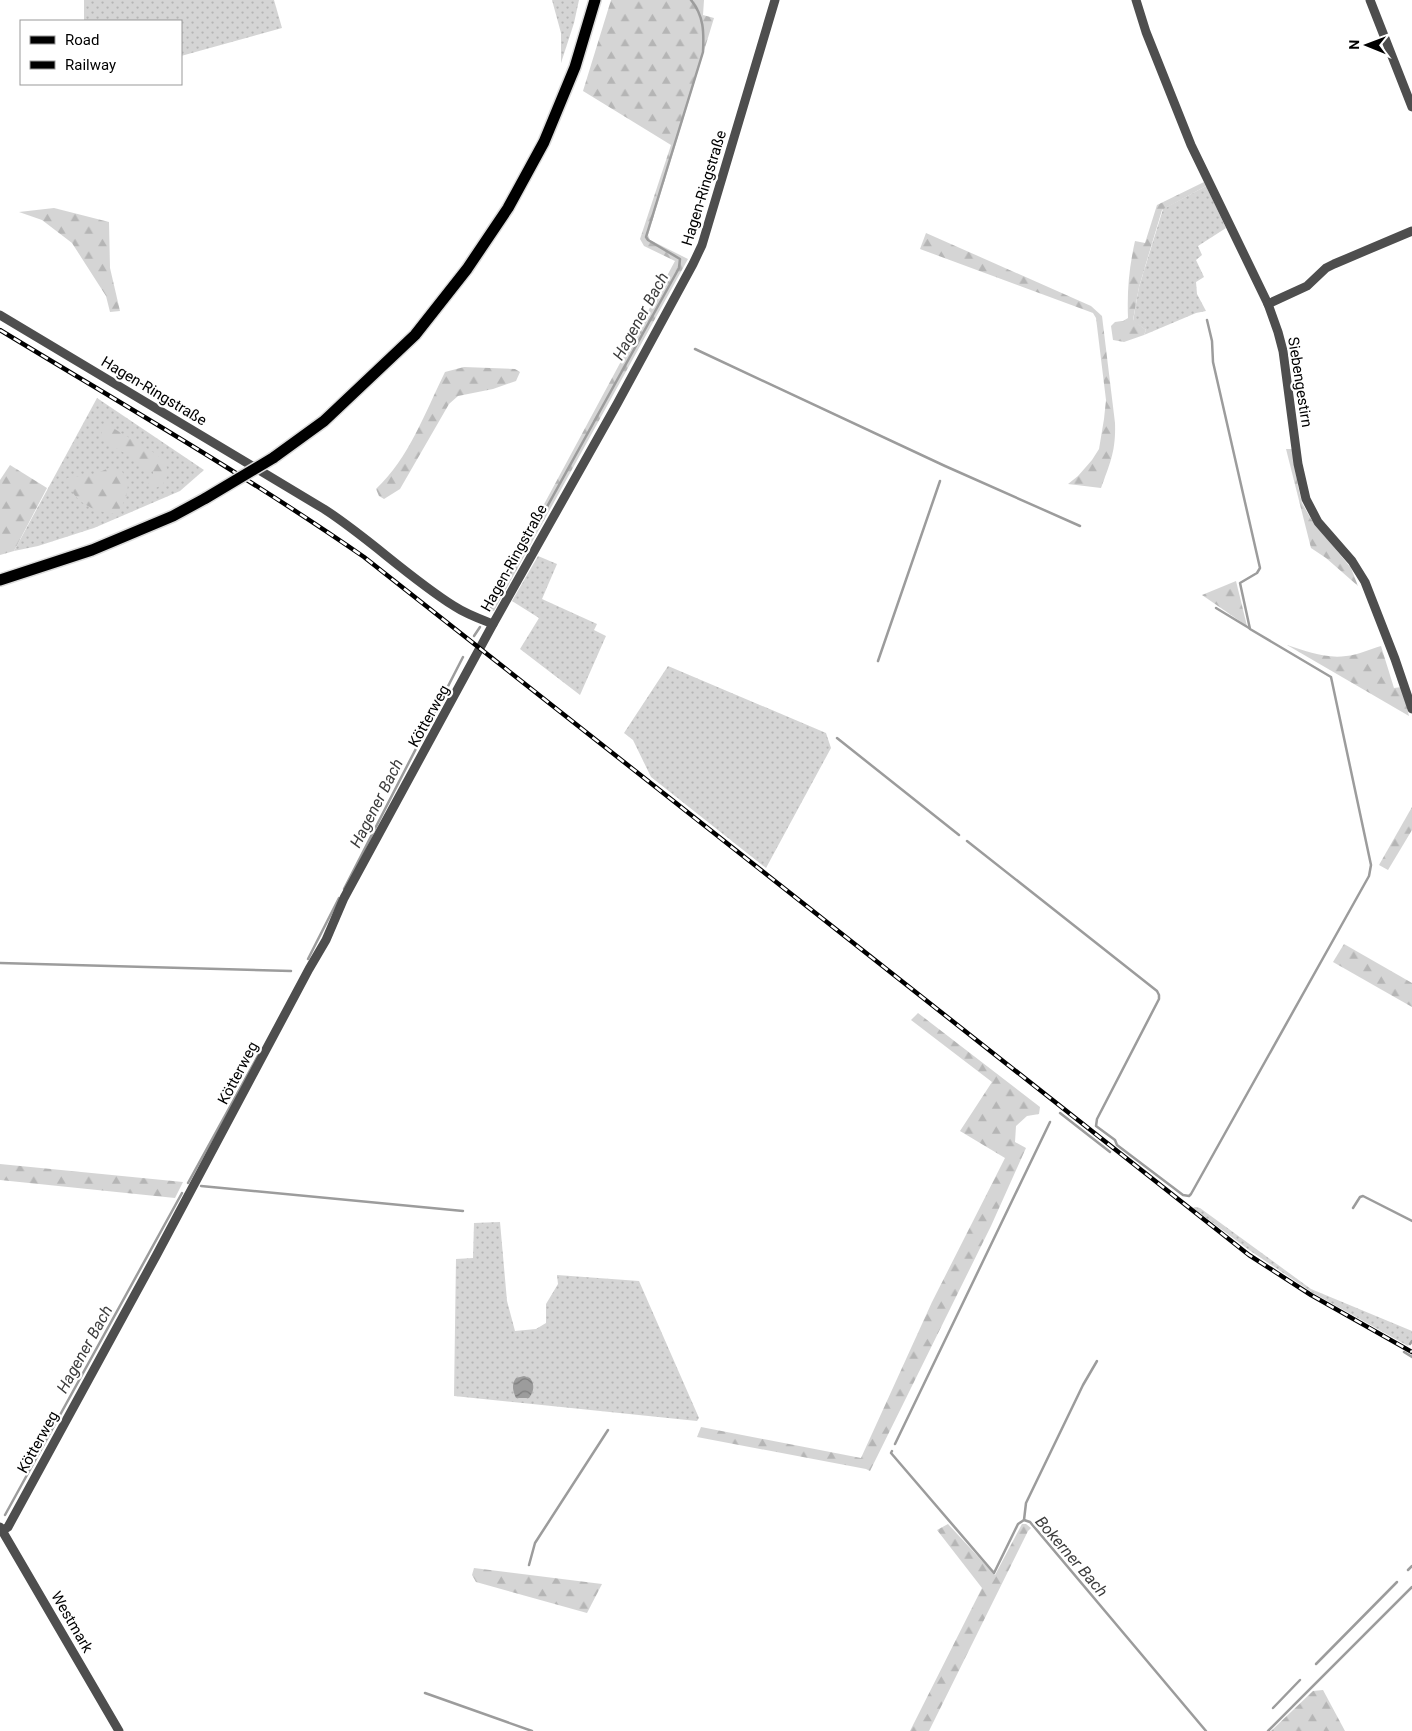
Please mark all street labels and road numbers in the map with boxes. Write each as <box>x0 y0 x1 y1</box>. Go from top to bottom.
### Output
street label: Hagen-Ringstraße <box>678 128 730 248</box>
street label: Siebengestirn <box>1284 336 1316 428</box>
street label: Hagen-Ringstraße <box>98 352 210 430</box>
street label: Hagen-Ringstraße <box>477 501 551 615</box>
street label: Kötterweg <box>405 682 453 750</box>
street label: Kötterweg <box>214 1039 262 1107</box>
street label: Kötterweg <box>14 1408 62 1476</box>
street label: Westmark <box>47 1588 97 1656</box>

